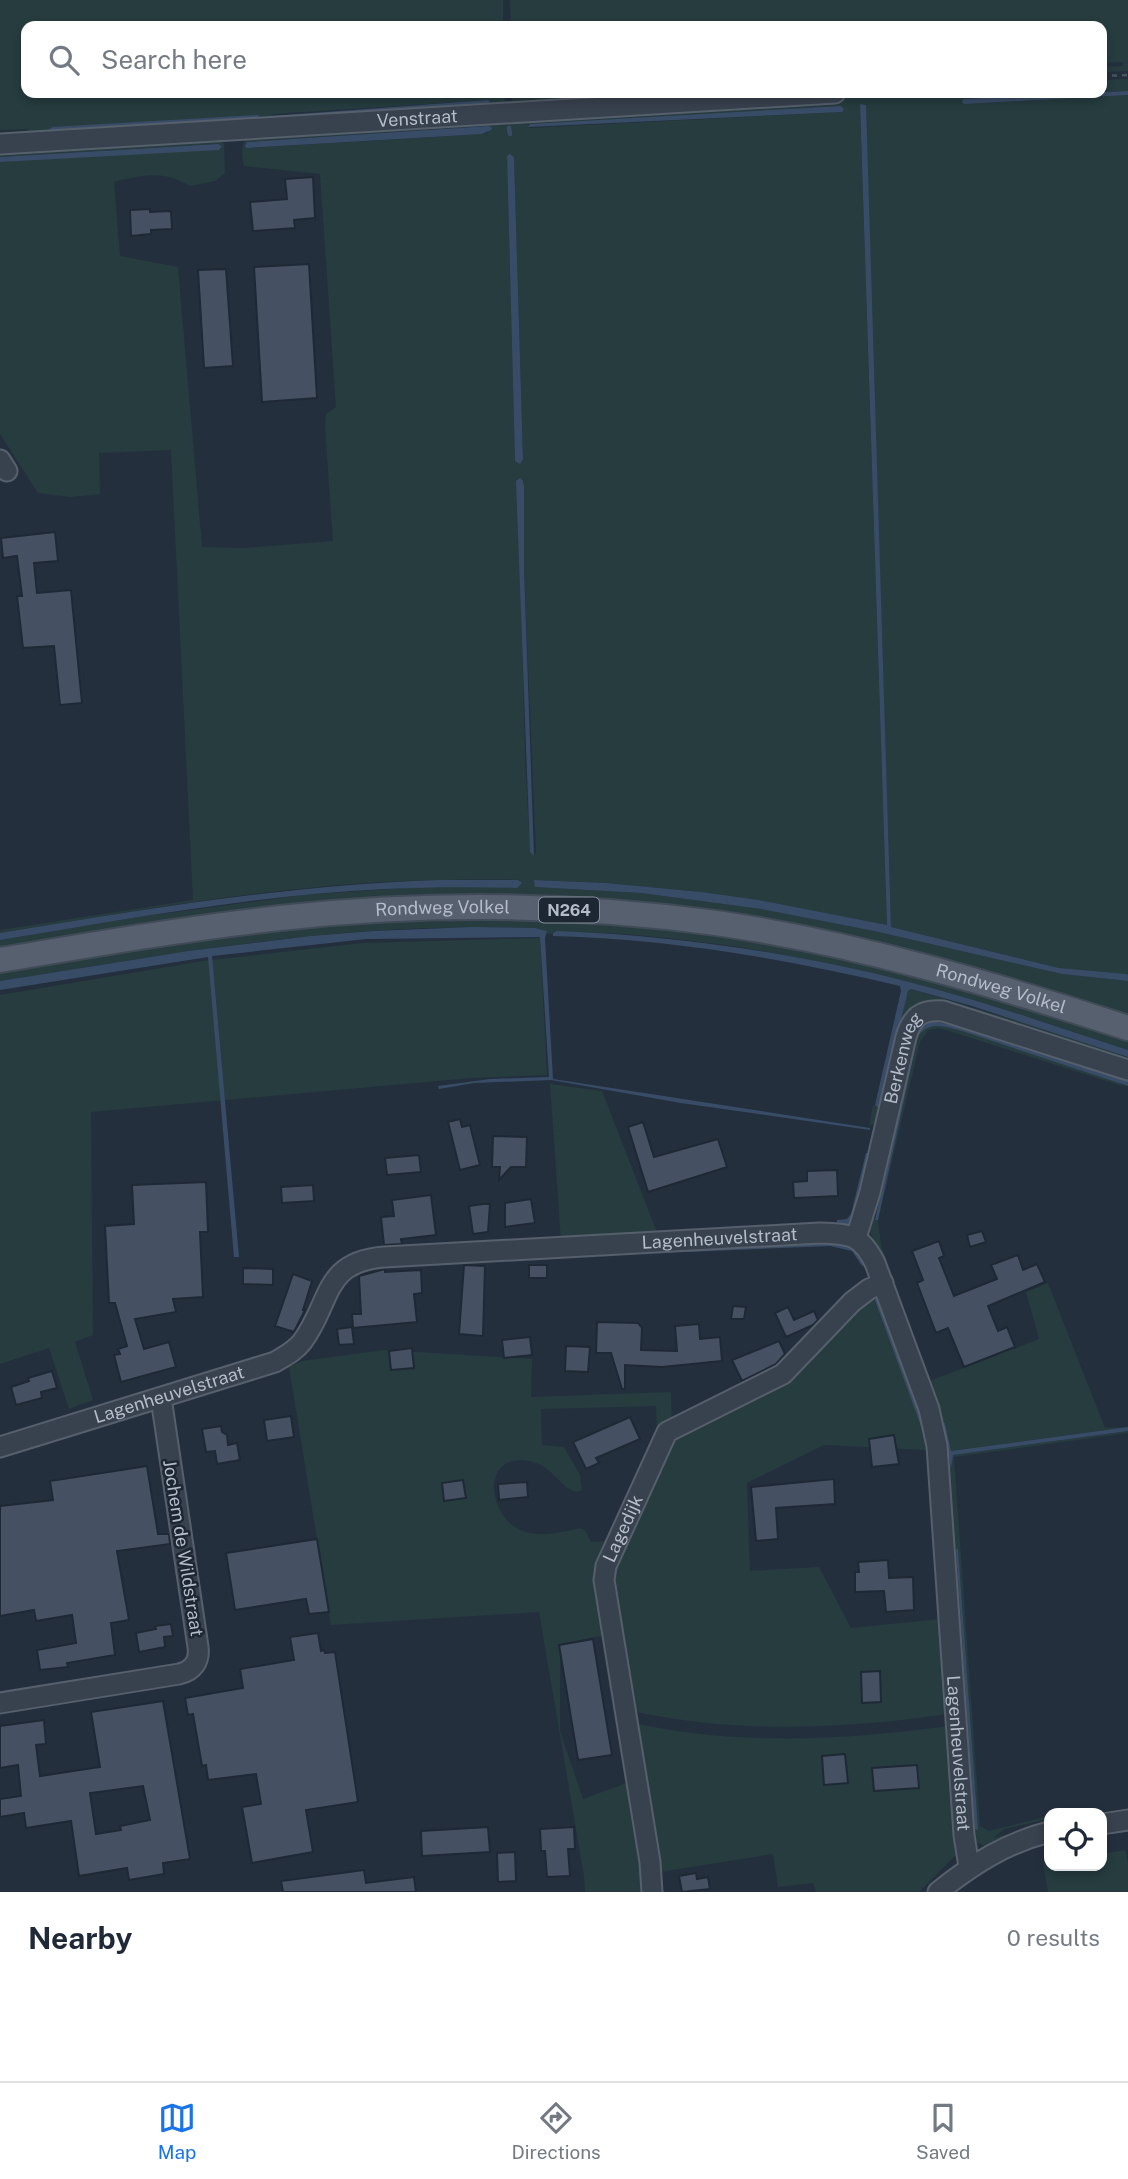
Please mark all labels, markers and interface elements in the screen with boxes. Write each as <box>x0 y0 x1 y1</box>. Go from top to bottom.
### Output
search box <box>21 21 1107 98</box>
icon: search <box>45 41 83 79</box>
text: Search here <box>101 44 247 75</box>
street label: Venstraat <box>376 105 458 131</box>
street label: Rondweg Volkel <box>375 896 510 920</box>
road number: N264 <box>539 898 599 922</box>
street label: Rondweg Volkel <box>934 959 1069 1017</box>
street label: Berkenweg <box>880 1007 926 1106</box>
street label: Lagenheuvelstraat <box>641 1223 798 1253</box>
street label: Lagenheuvelstraat <box>91 1361 247 1427</box>
street label: Jochem de Wildstraat <box>159 1458 208 1638</box>
street label: Lagedijk <box>598 1492 647 1565</box>
street label: Lagenheuvelstraat <box>943 1675 975 1832</box>
map controls <box>1044 1808 1107 1871</box>
button: locate <box>1044 1808 1107 1871</box>
text: Nearby <box>28 1920 132 1956</box>
text: 0 results <box>1007 1924 1100 1951</box>
tab: Map <box>158 2099 196 2163</box>
tab: Directions <box>511 2099 601 2163</box>
tab: Saved <box>916 2099 970 2163</box>

